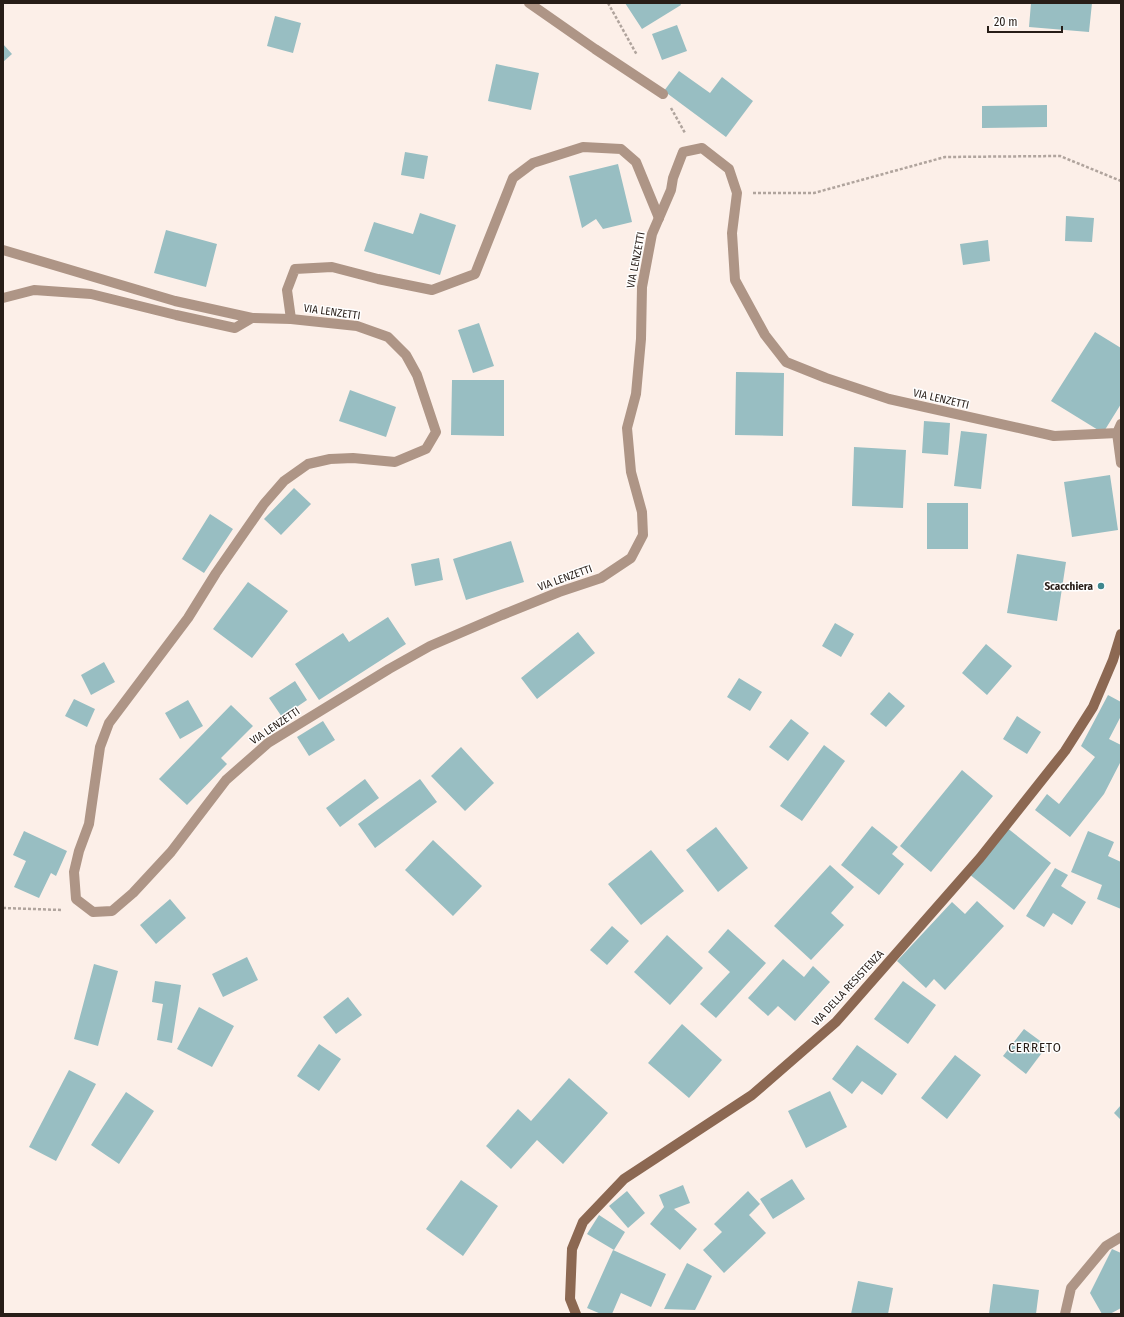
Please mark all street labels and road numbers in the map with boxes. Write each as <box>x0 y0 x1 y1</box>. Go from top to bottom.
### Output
street label: VIA LENZETTI <box>624 231 648 289</box>
street label: VIA LENZETTI <box>303 302 361 322</box>
street label: VIA LENZETTI <box>912 386 970 412</box>
street label: VIA LENZETTI <box>536 562 594 594</box>
street label: VIA LENZETTI <box>248 705 302 747</box>
street label: VIA DELLA RESISTENZA <box>809 947 887 1029</box>

